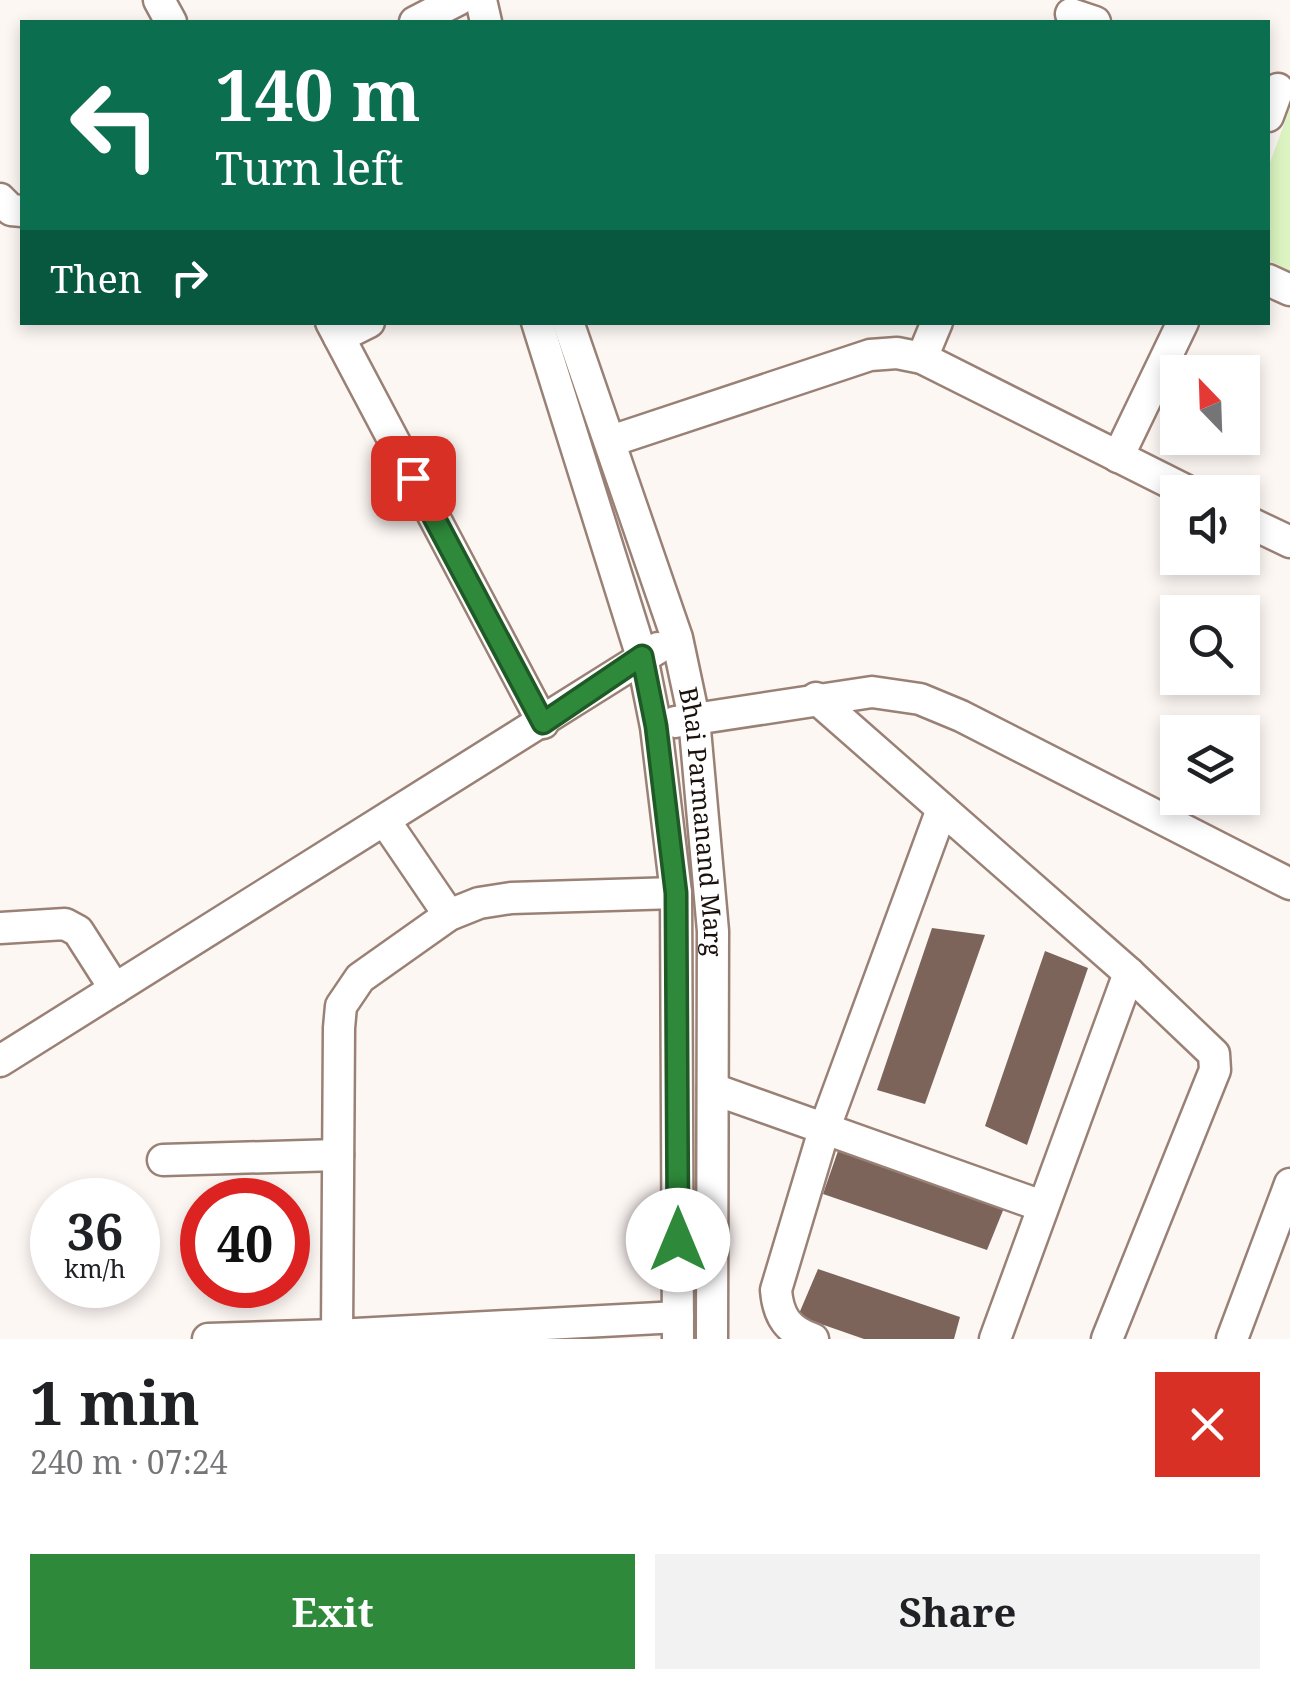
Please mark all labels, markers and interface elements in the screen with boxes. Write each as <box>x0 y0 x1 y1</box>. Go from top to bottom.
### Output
text: 140 m <box>215 46 421 142</box>
icon: left <box>50 60 180 190</box>
text: Turn left <box>215 137 404 198</box>
icon: right <box>162 250 217 305</box>
text: Then <box>50 252 142 304</box>
north arrow <box>1160 355 1260 455</box>
map controls <box>1160 355 1260 815</box>
pin <box>371 436 456 521</box>
icon: arrive <box>386 451 441 506</box>
button: sound <box>1160 475 1260 575</box>
button: search <box>1160 595 1260 695</box>
street label: Bhai Parmanand Marg <box>672 684 731 957</box>
button: layers <box>1160 715 1260 815</box>
speed limit sign: 40 <box>180 1178 310 1308</box>
position arrow <box>626 1188 730 1292</box>
text: 36 <box>67 1197 123 1265</box>
text: km/h <box>64 1251 126 1285</box>
text: 1 min <box>30 1361 200 1443</box>
button: close <box>1155 1372 1260 1477</box>
text: 240 m · 07:24 <box>30 1440 228 1483</box>
button: Exit <box>30 1554 635 1669</box>
button: Share <box>655 1554 1260 1669</box>

